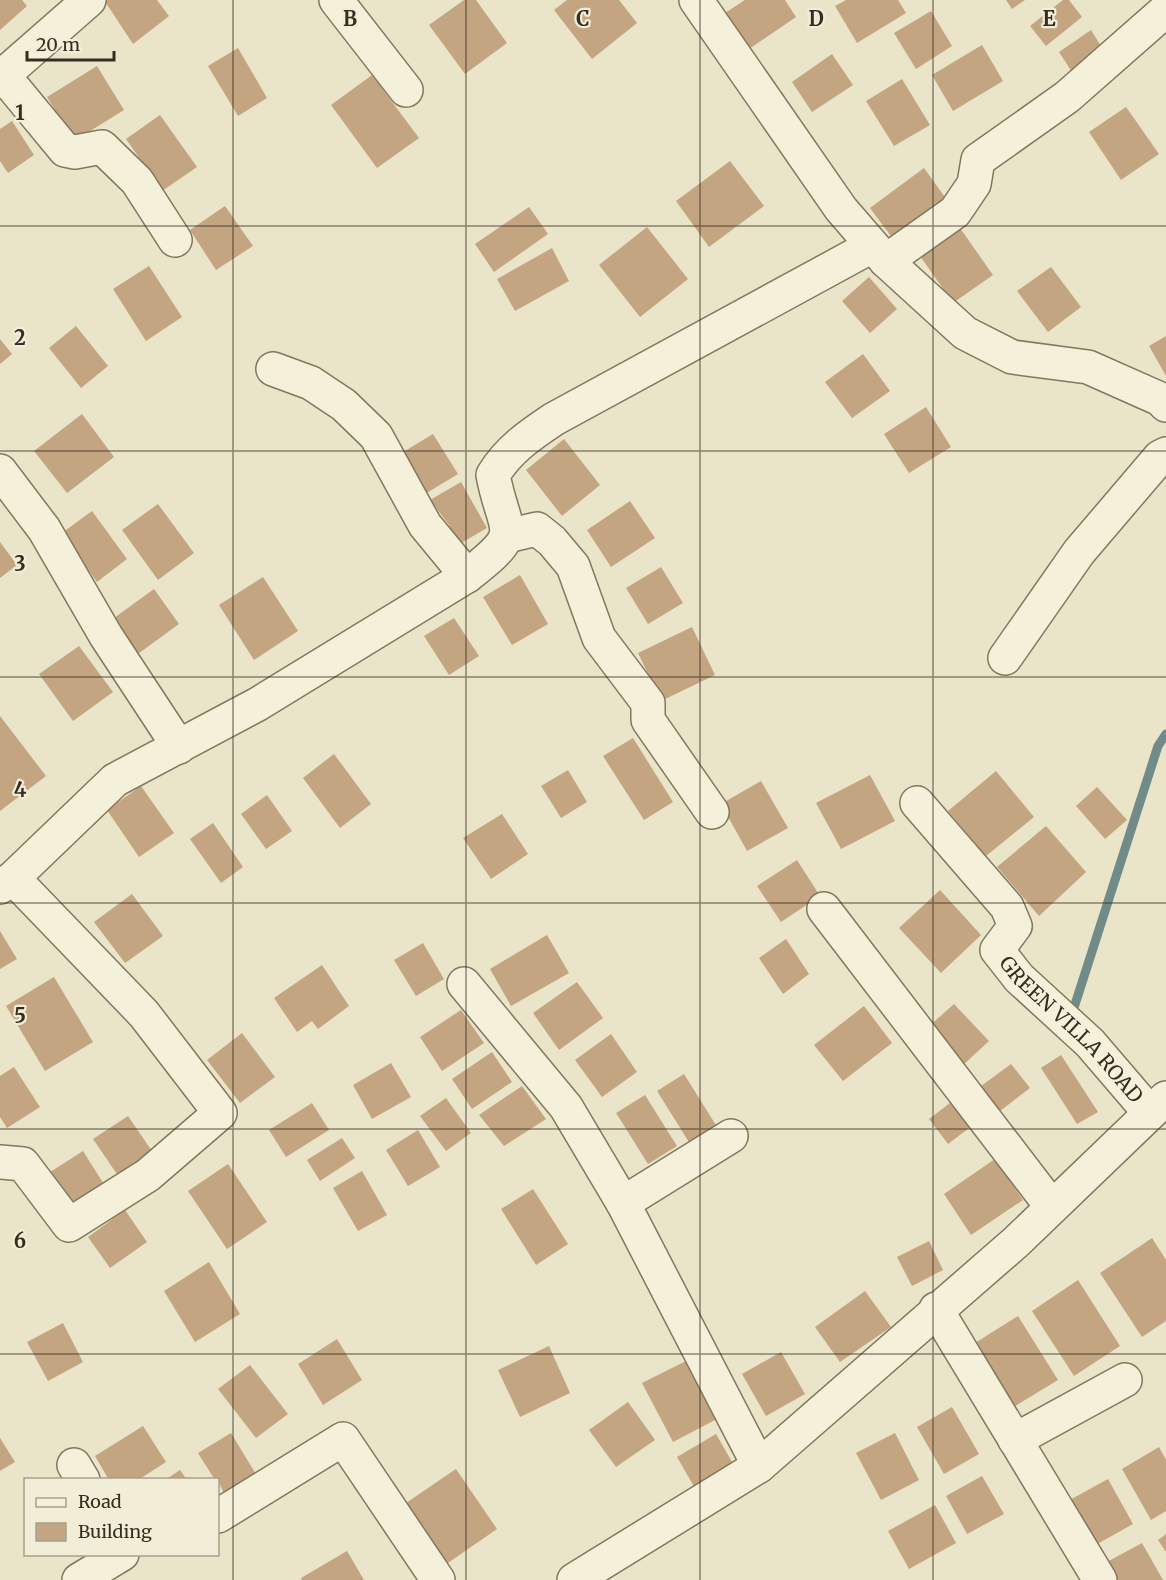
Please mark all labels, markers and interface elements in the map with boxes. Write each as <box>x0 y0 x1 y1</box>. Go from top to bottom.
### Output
text: B <box>343 6 357 31</box>
text: C <box>576 6 590 31</box>
text: D <box>808 6 824 31</box>
text: E <box>1042 6 1056 31</box>
scale bar <box>27 24 114 62</box>
text: 20 m <box>36 33 80 56</box>
text: 1 <box>15 100 25 125</box>
text: 2 <box>14 325 26 350</box>
text: 3 <box>14 551 26 576</box>
text: 4 <box>14 777 27 802</box>
street label: GREEN VILLA ROAD <box>994 951 1149 1108</box>
text: 5 <box>14 1003 26 1028</box>
text: 6 <box>14 1228 26 1253</box>
legend <box>24 1478 219 1556</box>
text: Road <box>78 1490 122 1513</box>
text: Building <box>78 1520 152 1543</box>

